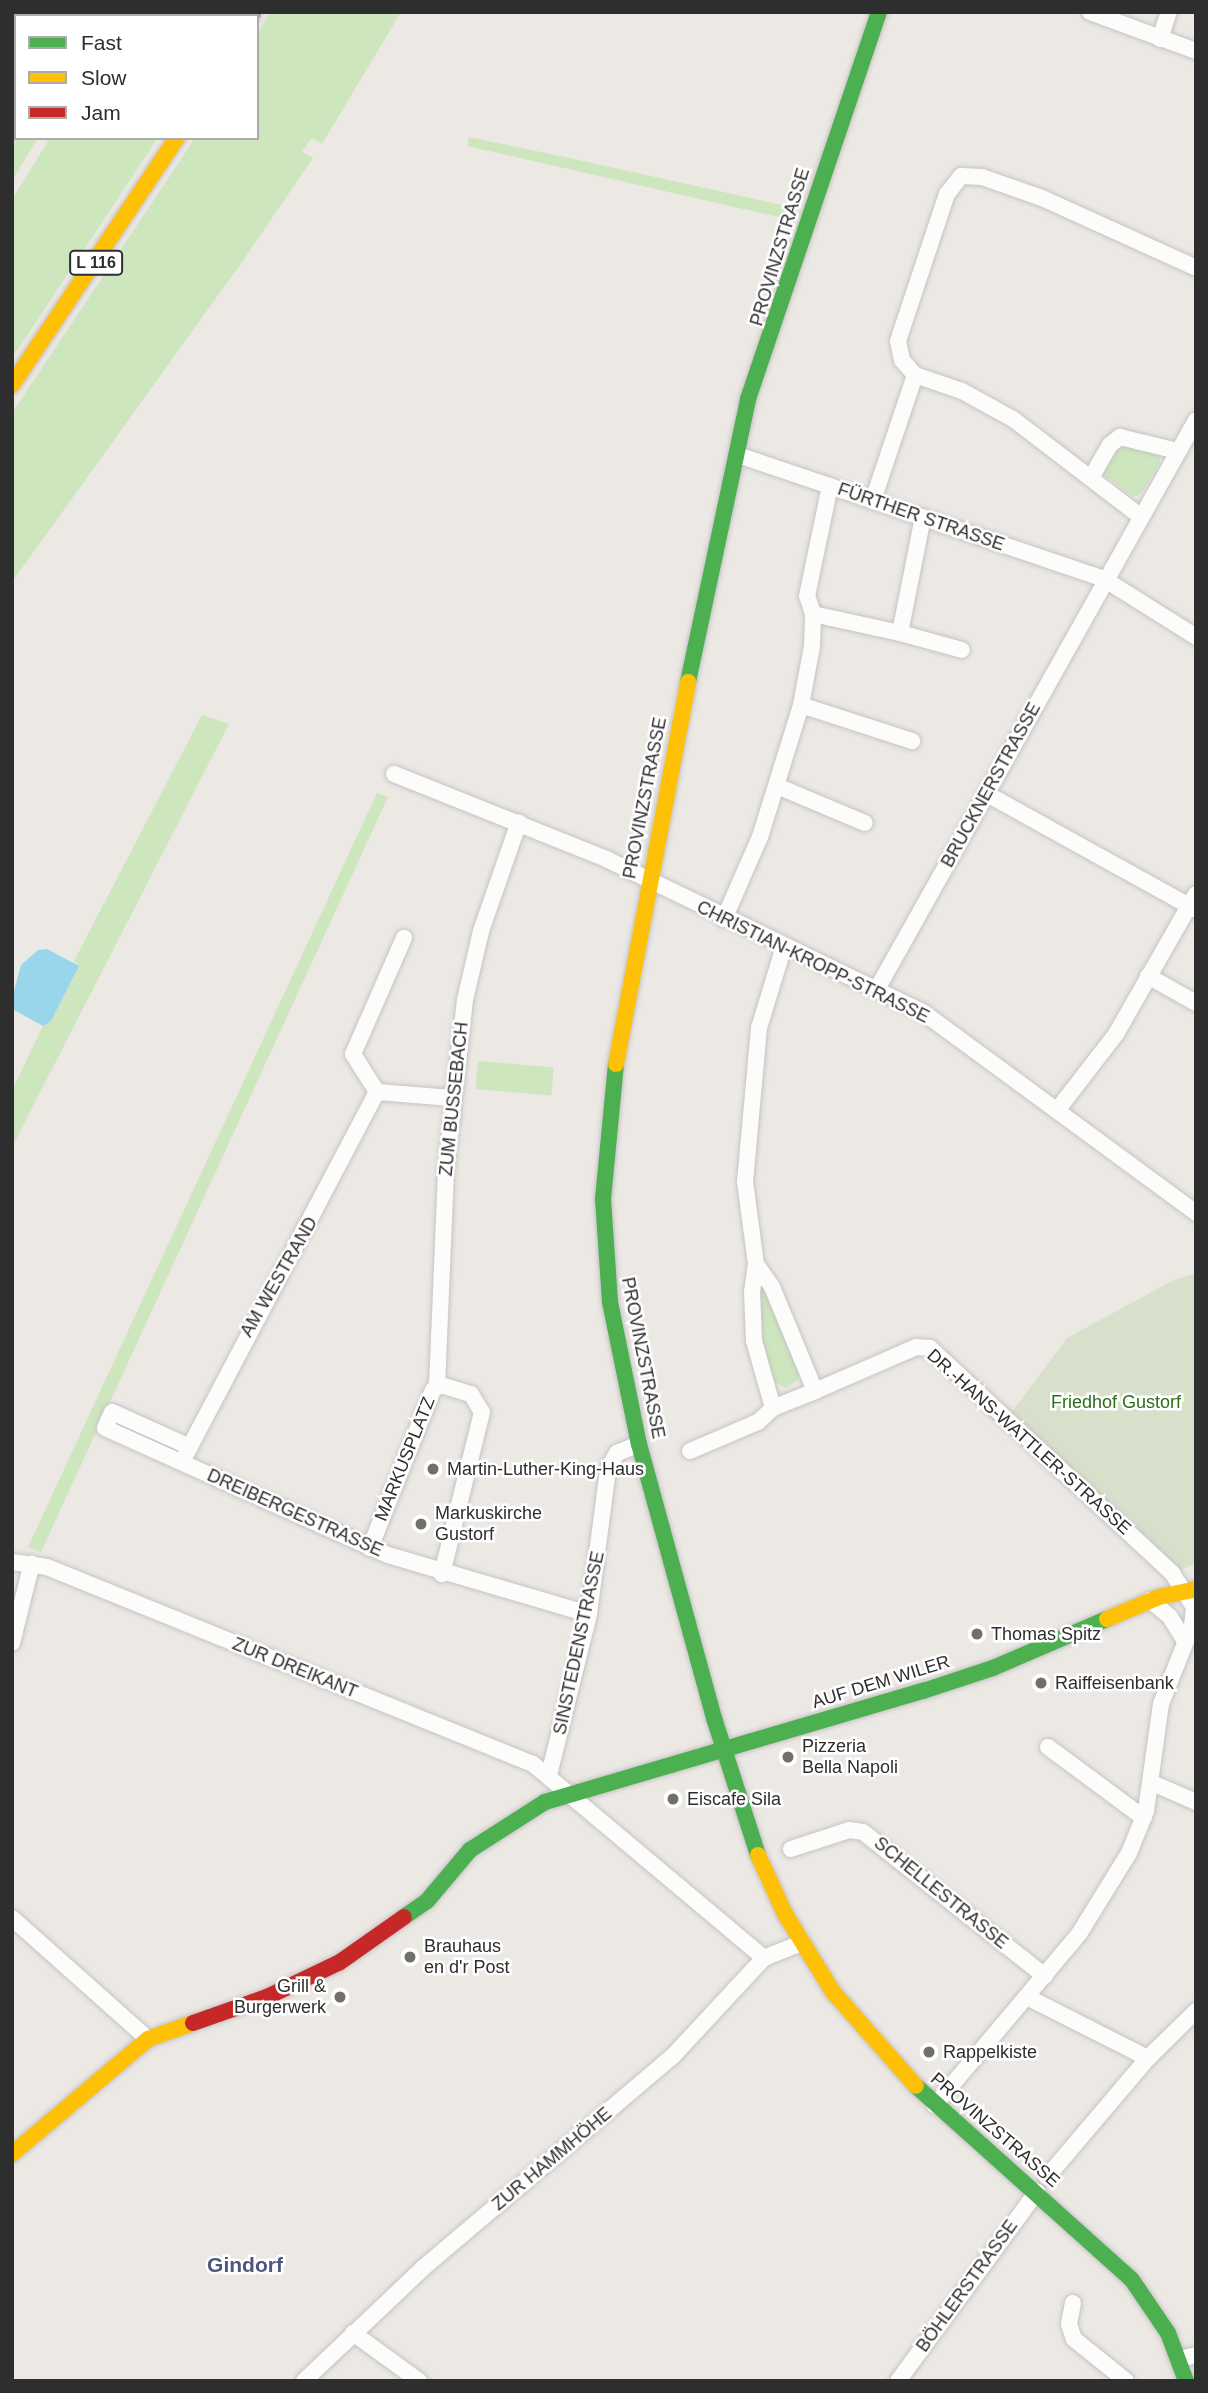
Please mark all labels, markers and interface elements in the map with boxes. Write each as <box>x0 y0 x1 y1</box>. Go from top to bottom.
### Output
legend <box>14 14 259 140</box>
text: Fast <box>81 31 122 54</box>
text: Slow <box>81 66 127 89</box>
text: Jam <box>81 101 121 124</box>
street label: PROVINZSTRASSE <box>746 165 814 329</box>
road number: L 116 <box>68 250 124 276</box>
street label: FÜRTHER STRASSE <box>835 478 1007 556</box>
street label: BRUCKNERSTRASSE <box>937 699 1045 871</box>
street label: PROVINZSTRASSE <box>619 715 671 881</box>
street label: CHRISTIAN-KROPP-STRASSE <box>693 896 933 1028</box>
street label: ZUM BUSSEBACH <box>435 1021 473 1177</box>
street label: AM WESTRAND <box>236 1213 322 1341</box>
street label: PROVINZSTRASSE <box>617 1275 669 1441</box>
street label: DR.-HANS-WATTLER-STRASSE <box>923 1345 1135 1539</box>
park label: Friedhof Gustorf <box>1051 1391 1181 1413</box>
street label: MARKUSPLATZ <box>370 1394 440 1524</box>
place label: Martin-Luther-King-Haus <box>447 1458 644 1480</box>
marker: Martin-Luther-King-Haus <box>425 1461 441 1477</box>
street label: DREIBERGESTRASSE <box>204 1464 386 1562</box>
place label: Markuskirche Gustorf <box>435 1503 542 1546</box>
marker: Markuskirche Gustorf <box>413 1516 429 1532</box>
street label: SINSTEDENSTRASSE <box>549 1549 609 1737</box>
place label: Thomas Spitz <box>991 1623 1101 1645</box>
marker: Thomas Spitz <box>969 1626 985 1642</box>
street label: ZUR DREIKANT <box>229 1633 361 1703</box>
street label: AUF DEM WILER <box>809 1651 953 1713</box>
place label: Raiffeisenbank <box>1055 1672 1174 1694</box>
marker: Raiffeisenbank <box>1033 1675 1049 1691</box>
place label: Pizzeria Bella Napoli <box>802 1736 898 1778</box>
marker: Pizzeria Bella Napoli <box>780 1749 796 1765</box>
place label: Eiscafe Sila <box>687 1788 781 1810</box>
marker: Eiscafe Sila <box>665 1791 681 1807</box>
street label: SCHELLESTRASSE <box>870 1832 1012 1954</box>
place label: Brauhaus en d'r Post <box>424 1936 509 1979</box>
marker: Brauhaus en d'r Post <box>402 1949 418 1965</box>
place label: Grill & Burgerwerk <box>234 1976 326 2018</box>
marker: Grill & Burgerwerk <box>332 1989 348 2005</box>
place label: Rappelkiste <box>943 2041 1037 2063</box>
marker: Rappelkiste <box>921 2044 937 2060</box>
street label: PROVINZSTRASSE <box>926 2068 1064 2192</box>
street label: ZUR HAMMHÖHE <box>488 2103 616 2215</box>
street label: BÖHLERSTRASSE <box>912 2216 1022 2356</box>
district label: Gindorf <box>207 2252 283 2278</box>

